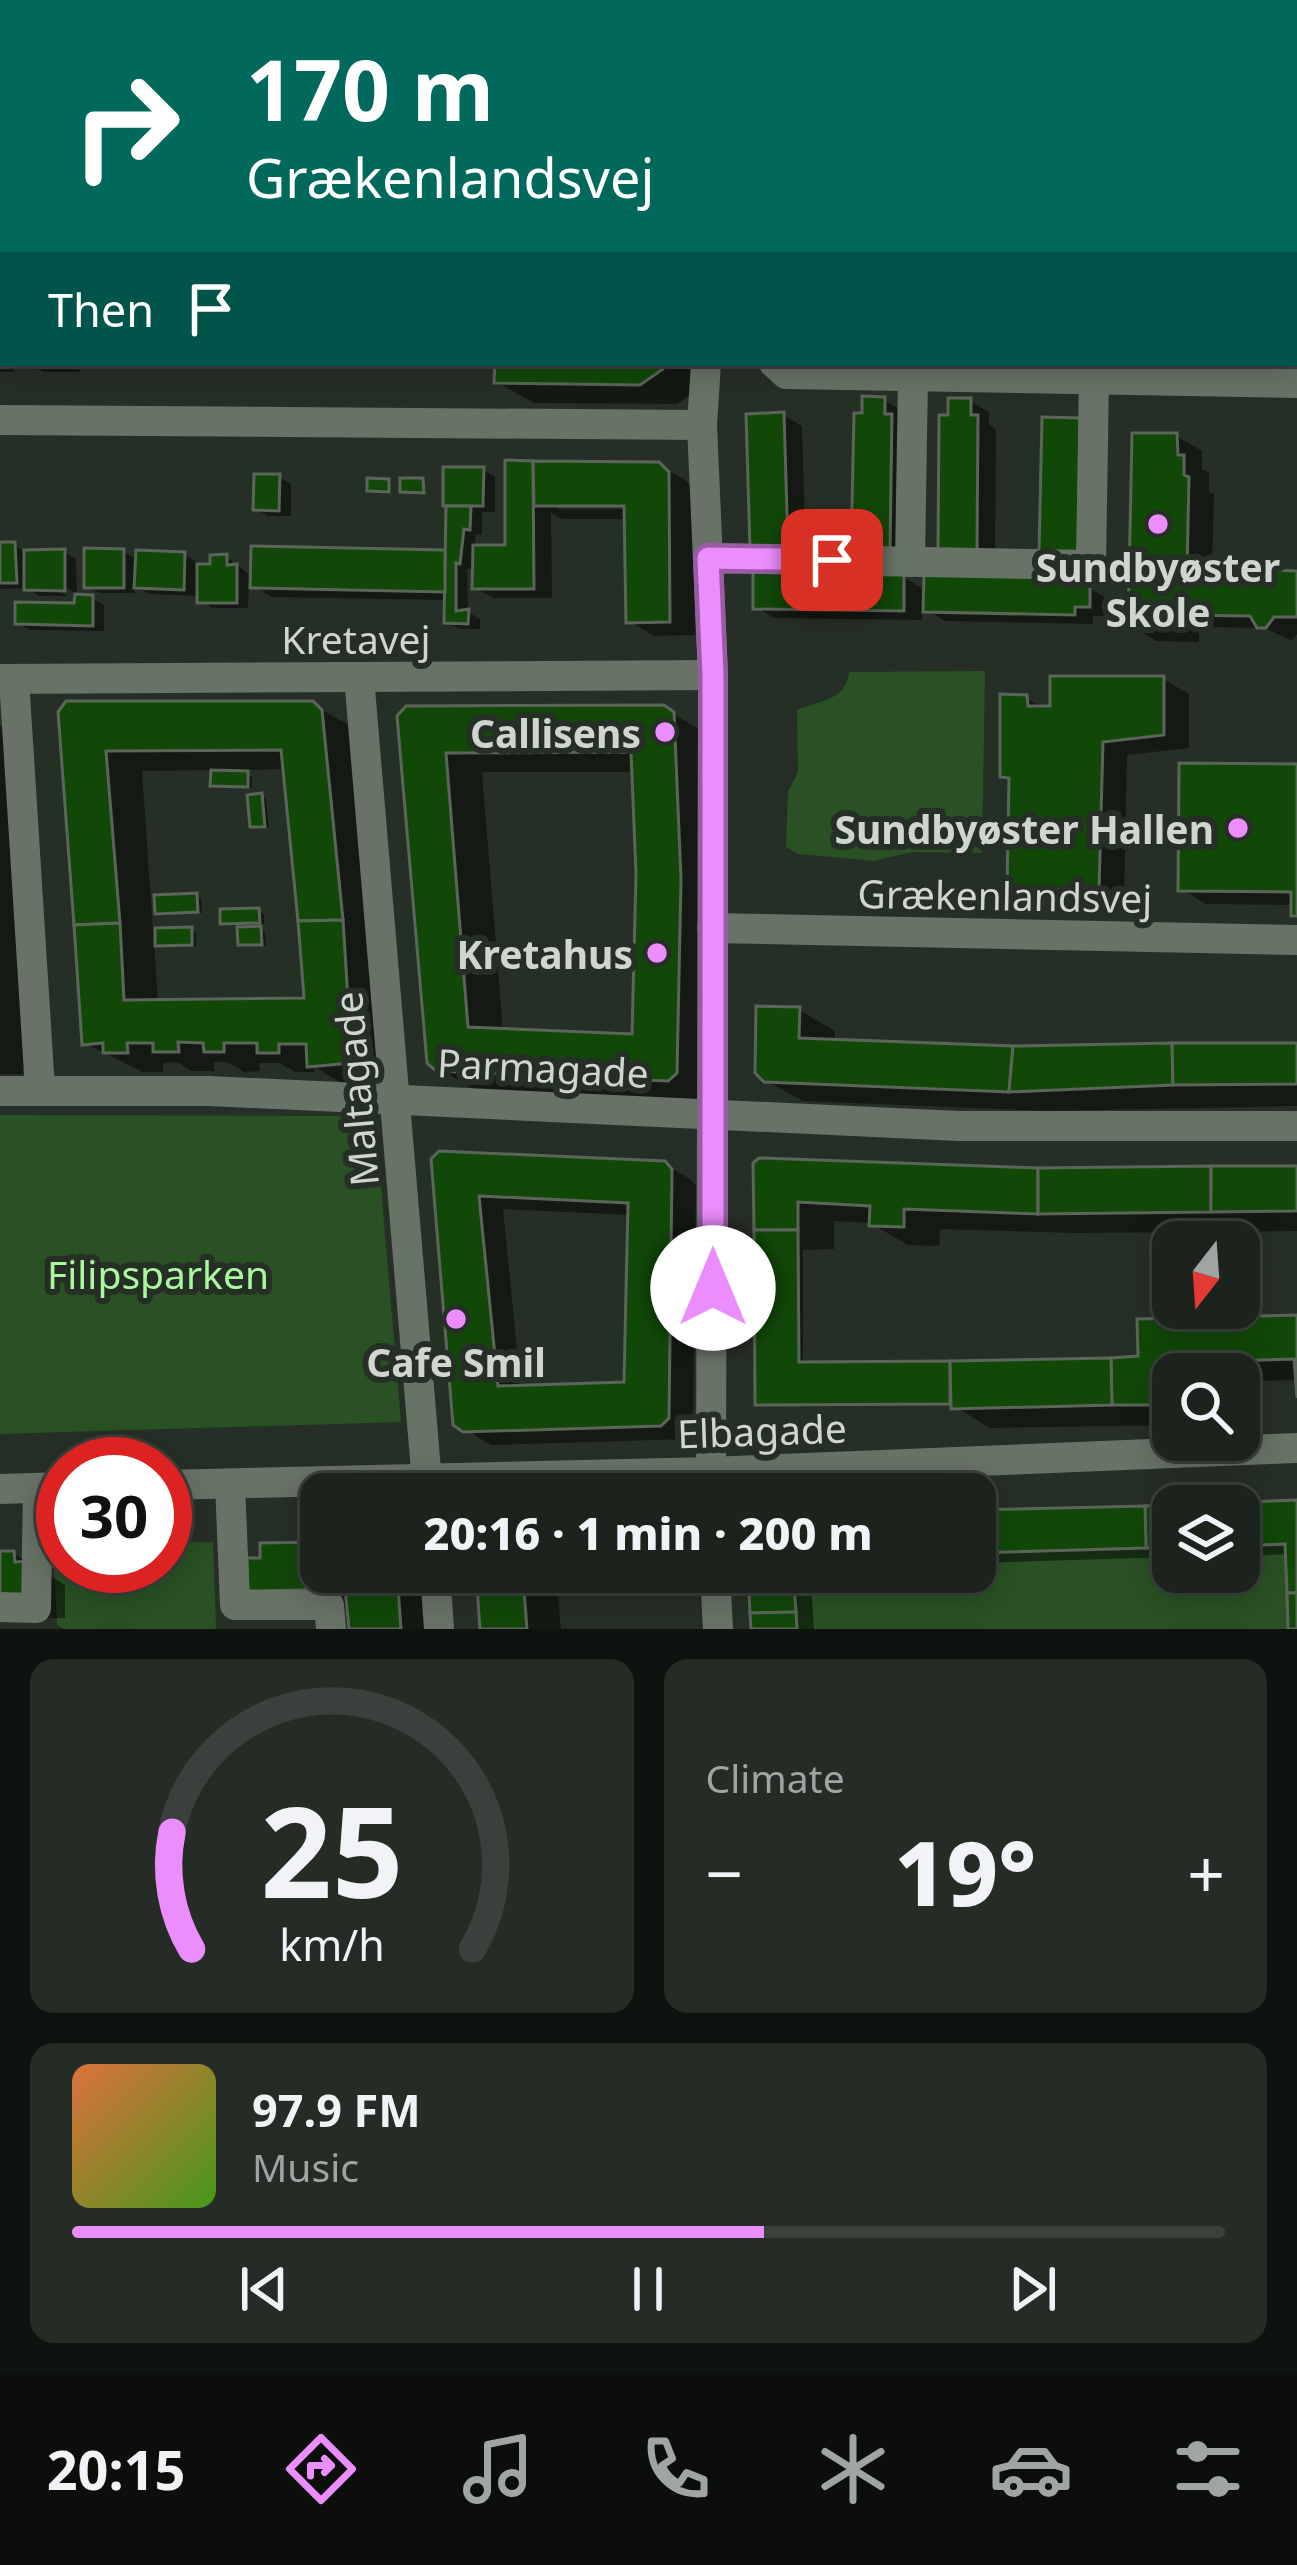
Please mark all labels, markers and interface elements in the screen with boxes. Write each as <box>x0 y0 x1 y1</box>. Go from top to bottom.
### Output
text: 170 m <box>246 31 494 146</box>
icon: right <box>48 48 204 204</box>
text: Grækenlandsvej <box>246 140 654 214</box>
icon: arrive <box>178 276 244 342</box>
text: Then <box>48 279 154 340</box>
pin <box>781 509 883 611</box>
marker: Sundbyøster Skole <box>1145 511 1171 537</box>
icon: arrive <box>799 527 865 593</box>
place label: Sundbyøster Skole <box>1036 540 1280 638</box>
street label: Kretavej <box>281 612 431 665</box>
place label: Callisens <box>470 706 641 759</box>
marker: Callisens <box>652 719 678 745</box>
place label: Sundbyøster Hallen <box>834 802 1214 855</box>
marker: Sundbyøster Hallen <box>1225 815 1251 841</box>
street label: Grækenlandsvej <box>857 866 1153 924</box>
place label: Kretahus <box>457 927 633 980</box>
marker: Kretahus <box>644 940 670 966</box>
street label: Maltagade <box>320 989 390 1189</box>
street label: Parmagade <box>436 1035 650 1099</box>
north arrow <box>1152 1221 1260 1329</box>
map controls <box>1152 1221 1260 1593</box>
position arrow <box>650 1225 776 1351</box>
park label: Filipsparken <box>47 1247 269 1300</box>
marker: Cafe Smil <box>443 1306 469 1332</box>
place label: Cafe Smil <box>366 1335 546 1388</box>
button: search <box>1152 1353 1260 1461</box>
street label: Elbagade <box>676 1401 848 1459</box>
speed limit sign: 30 <box>36 1437 192 1593</box>
button: layers <box>1152 1485 1260 1593</box>
text: 20:16 · 1 min · 200 m <box>423 1502 873 1563</box>
text: Climate <box>706 1751 845 1804</box>
text: 25 <box>260 1765 403 1935</box>
text: 19° <box>894 1810 1036 1932</box>
text: − <box>706 1827 743 1917</box>
text: + <box>1187 1827 1225 1917</box>
text: km/h <box>279 1915 384 1974</box>
text: 97.9 FM <box>252 2079 421 2140</box>
text: Music <box>252 2140 359 2193</box>
icon: previous <box>231 2256 297 2322</box>
icon: pause <box>615 2256 681 2322</box>
icon: next <box>1000 2256 1066 2322</box>
icon: directions <box>279 2427 363 2511</box>
icon: music <box>456 2427 540 2511</box>
icon: phone <box>634 2427 718 2511</box>
icon: climate <box>811 2427 895 2511</box>
icon: car <box>989 2427 1073 2511</box>
icon: filters <box>1166 2427 1250 2511</box>
text: 20:15 <box>47 2432 185 2506</box>

